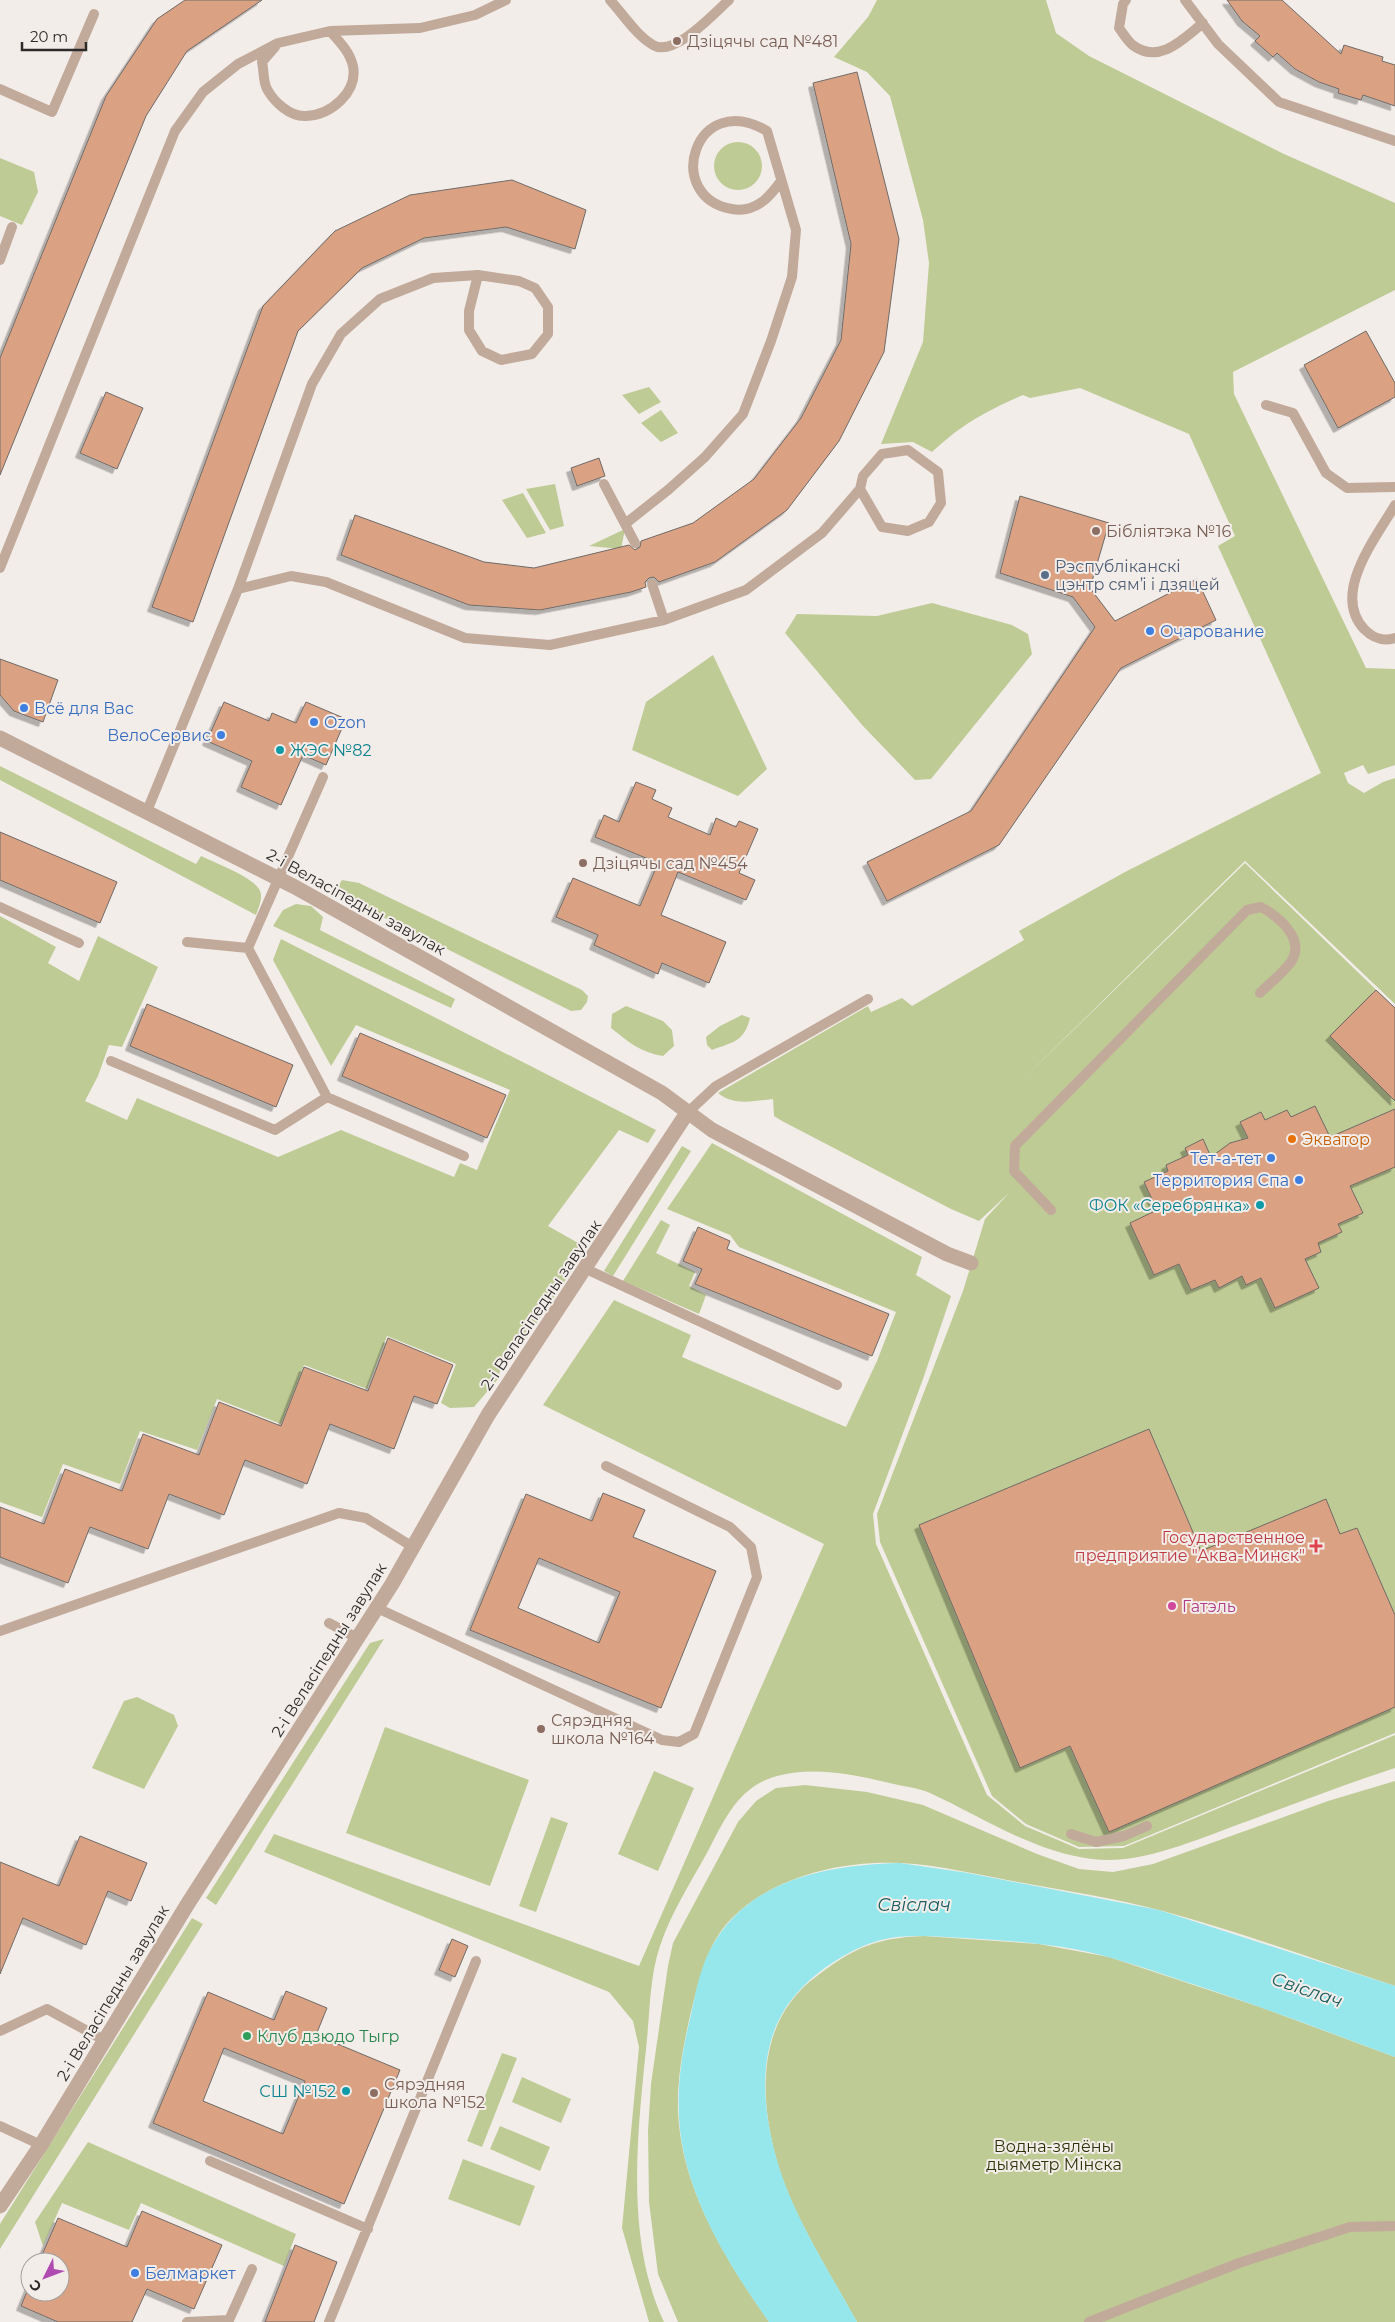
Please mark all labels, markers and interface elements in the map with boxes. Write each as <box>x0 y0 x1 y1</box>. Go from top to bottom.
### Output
scale bar <box>22 20 86 52</box>
text: 20 m <box>30 27 68 46</box>
place label: Дзіцячы сад №481 <box>687 32 838 51</box>
marker: Дзіцячы сад №481 <box>671 35 683 47</box>
place label: Бібліятэка №16 <box>1106 522 1231 541</box>
marker: Бібліятэка №16 <box>1090 525 1102 537</box>
place label: Рэспубліканскі цэнтр сямʼі і дзяцей <box>1055 557 1220 594</box>
marker: Рэспубліканскі цэнтр сямʼі і дзяцей <box>1039 569 1051 581</box>
place label: Очарование <box>1160 622 1264 641</box>
marker: Очарование <box>1144 625 1156 637</box>
place label: Всё для Вас <box>34 699 134 718</box>
marker: Всё для Вас <box>18 702 30 714</box>
place label: Ozon <box>324 713 366 732</box>
marker: Ozon <box>308 716 320 728</box>
place label: ВелоСервис <box>107 726 211 745</box>
marker: ВелоСервис <box>215 729 227 741</box>
place label: ЖЭС №82 <box>290 741 372 760</box>
marker: ЖЭС №82 <box>274 744 286 756</box>
street label: 2-і Веласіпедны завулак <box>263 845 449 959</box>
place label: Дзіцячы сад №454 <box>593 854 748 873</box>
marker: Дзіцячы сад №454 <box>577 857 589 869</box>
place label: Экватор <box>1302 1130 1370 1149</box>
marker: Экватор <box>1286 1133 1298 1145</box>
place label: Тет-а-тет <box>1190 1149 1261 1168</box>
marker: Тет-а-тет <box>1265 1152 1277 1164</box>
place label: Территория Спа <box>1153 1171 1289 1190</box>
marker: Территория Спа <box>1293 1174 1305 1186</box>
place label: ФОК «Серебрянка» <box>1089 1196 1250 1215</box>
marker: ФОК «Серебрянка» <box>1254 1199 1266 1211</box>
street label: 2-і Веласіпедны завулак <box>477 1216 606 1394</box>
place label: Государственное предприятие "Аква-Минск" <box>1075 1528 1305 1565</box>
marker: Государственное предприятие "Аква-Минск" <box>1309 1539 1323 1553</box>
street label: 2-і Веласіпедны завулак <box>268 1559 391 1740</box>
place label: Гатэль <box>1182 1597 1236 1616</box>
marker: Гатэль <box>1166 1600 1178 1612</box>
place label: Сярэдняя школа №164 <box>551 1711 655 1748</box>
marker: Сярэдняя школа №164 <box>535 1723 547 1735</box>
water label: Свіслач <box>877 1894 951 1916</box>
street label: 2-і Веласіпедны завулак <box>53 1901 173 2084</box>
water label: Свіслач <box>1269 1968 1345 2012</box>
place label: Клуб дзюдо Тыгр <box>257 2027 400 2046</box>
marker: Клуб дзюдо Тыгр <box>241 2030 253 2042</box>
place label: Сярэдняя школа №152 <box>384 2075 485 2112</box>
place label: СШ №152 <box>259 2082 336 2101</box>
marker: СШ №152 <box>340 2085 352 2097</box>
marker: Сярэдняя школа №152 <box>368 2087 380 2099</box>
park label: Водна-зялёны дыяметр Мінска <box>986 2137 1122 2174</box>
north arrow <box>20 2252 70 2302</box>
place label: Белмаркет <box>145 2264 236 2283</box>
marker: Белмаркет <box>129 2267 141 2279</box>
text: С <box>25 2276 45 2296</box>

